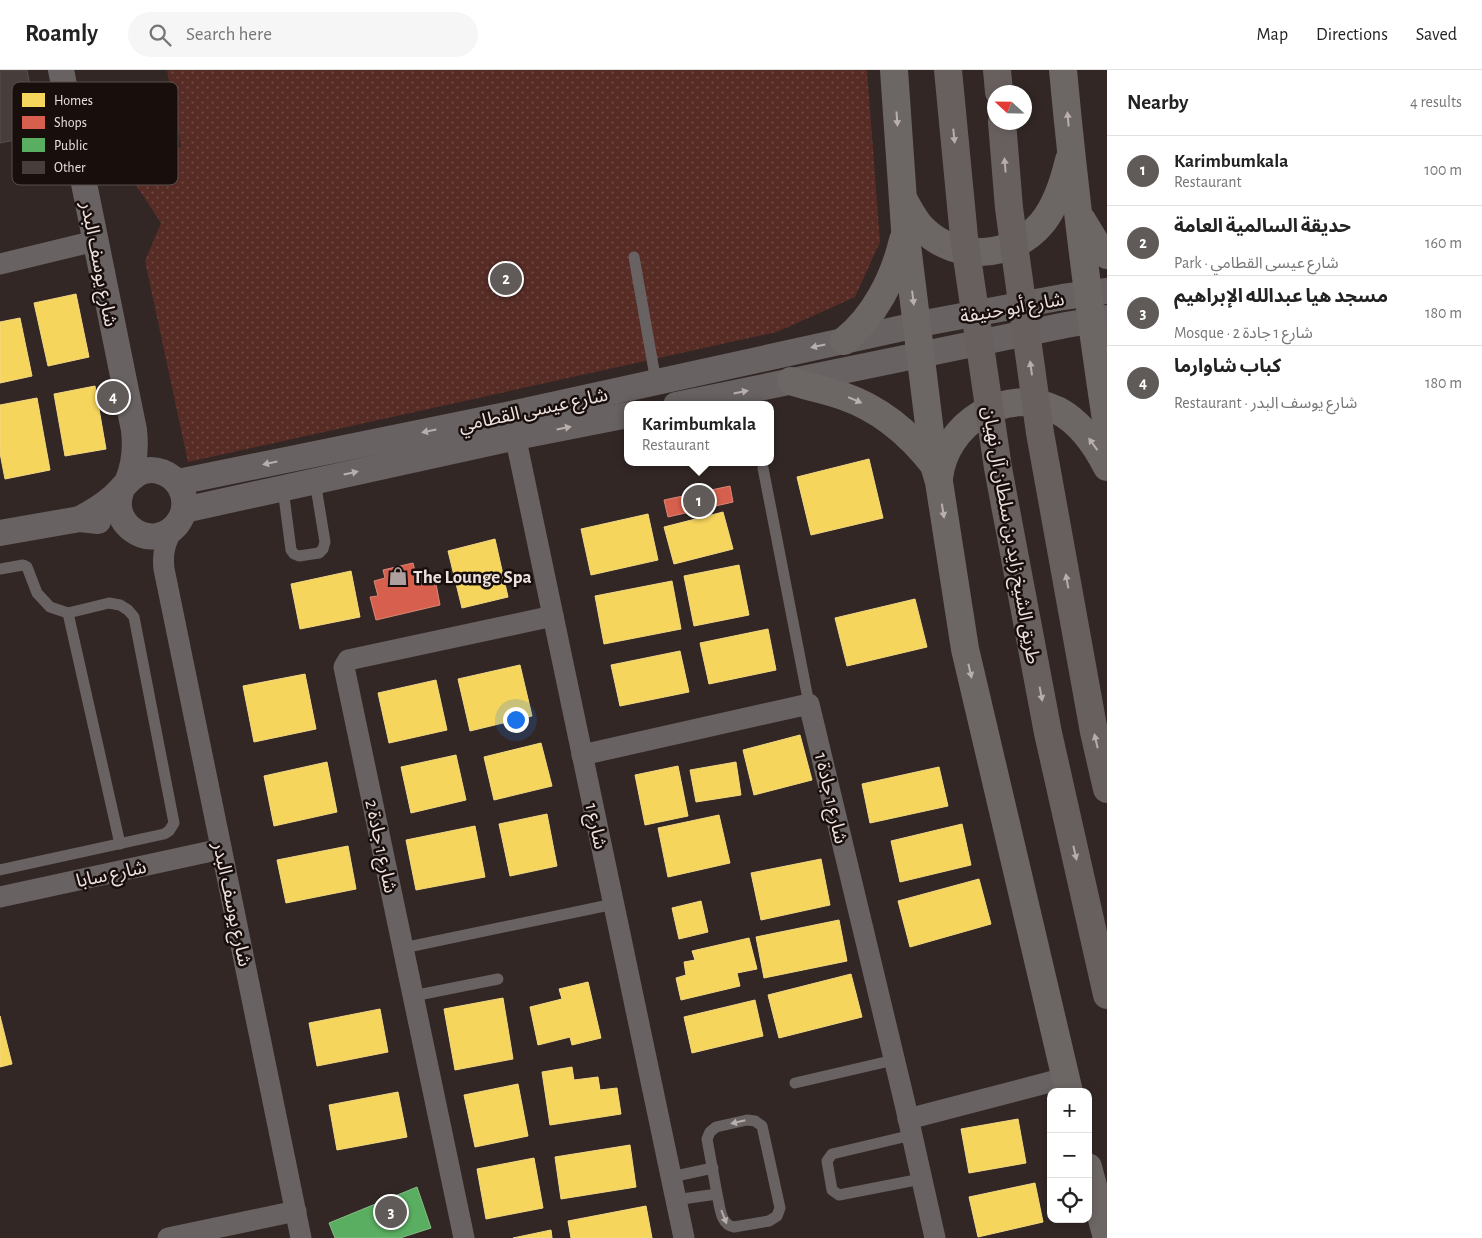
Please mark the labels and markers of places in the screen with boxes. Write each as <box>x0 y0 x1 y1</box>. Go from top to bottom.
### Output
pin: 2 <box>490 260 522 298</box>
pin: 4 <box>97 378 129 416</box>
pin: 1 <box>683 482 715 520</box>
shop icon: The Lounge Spa <box>387 565 409 587</box>
place label: The Lounge Spa <box>413 568 532 587</box>
pin: 3 <box>375 1193 407 1231</box>

